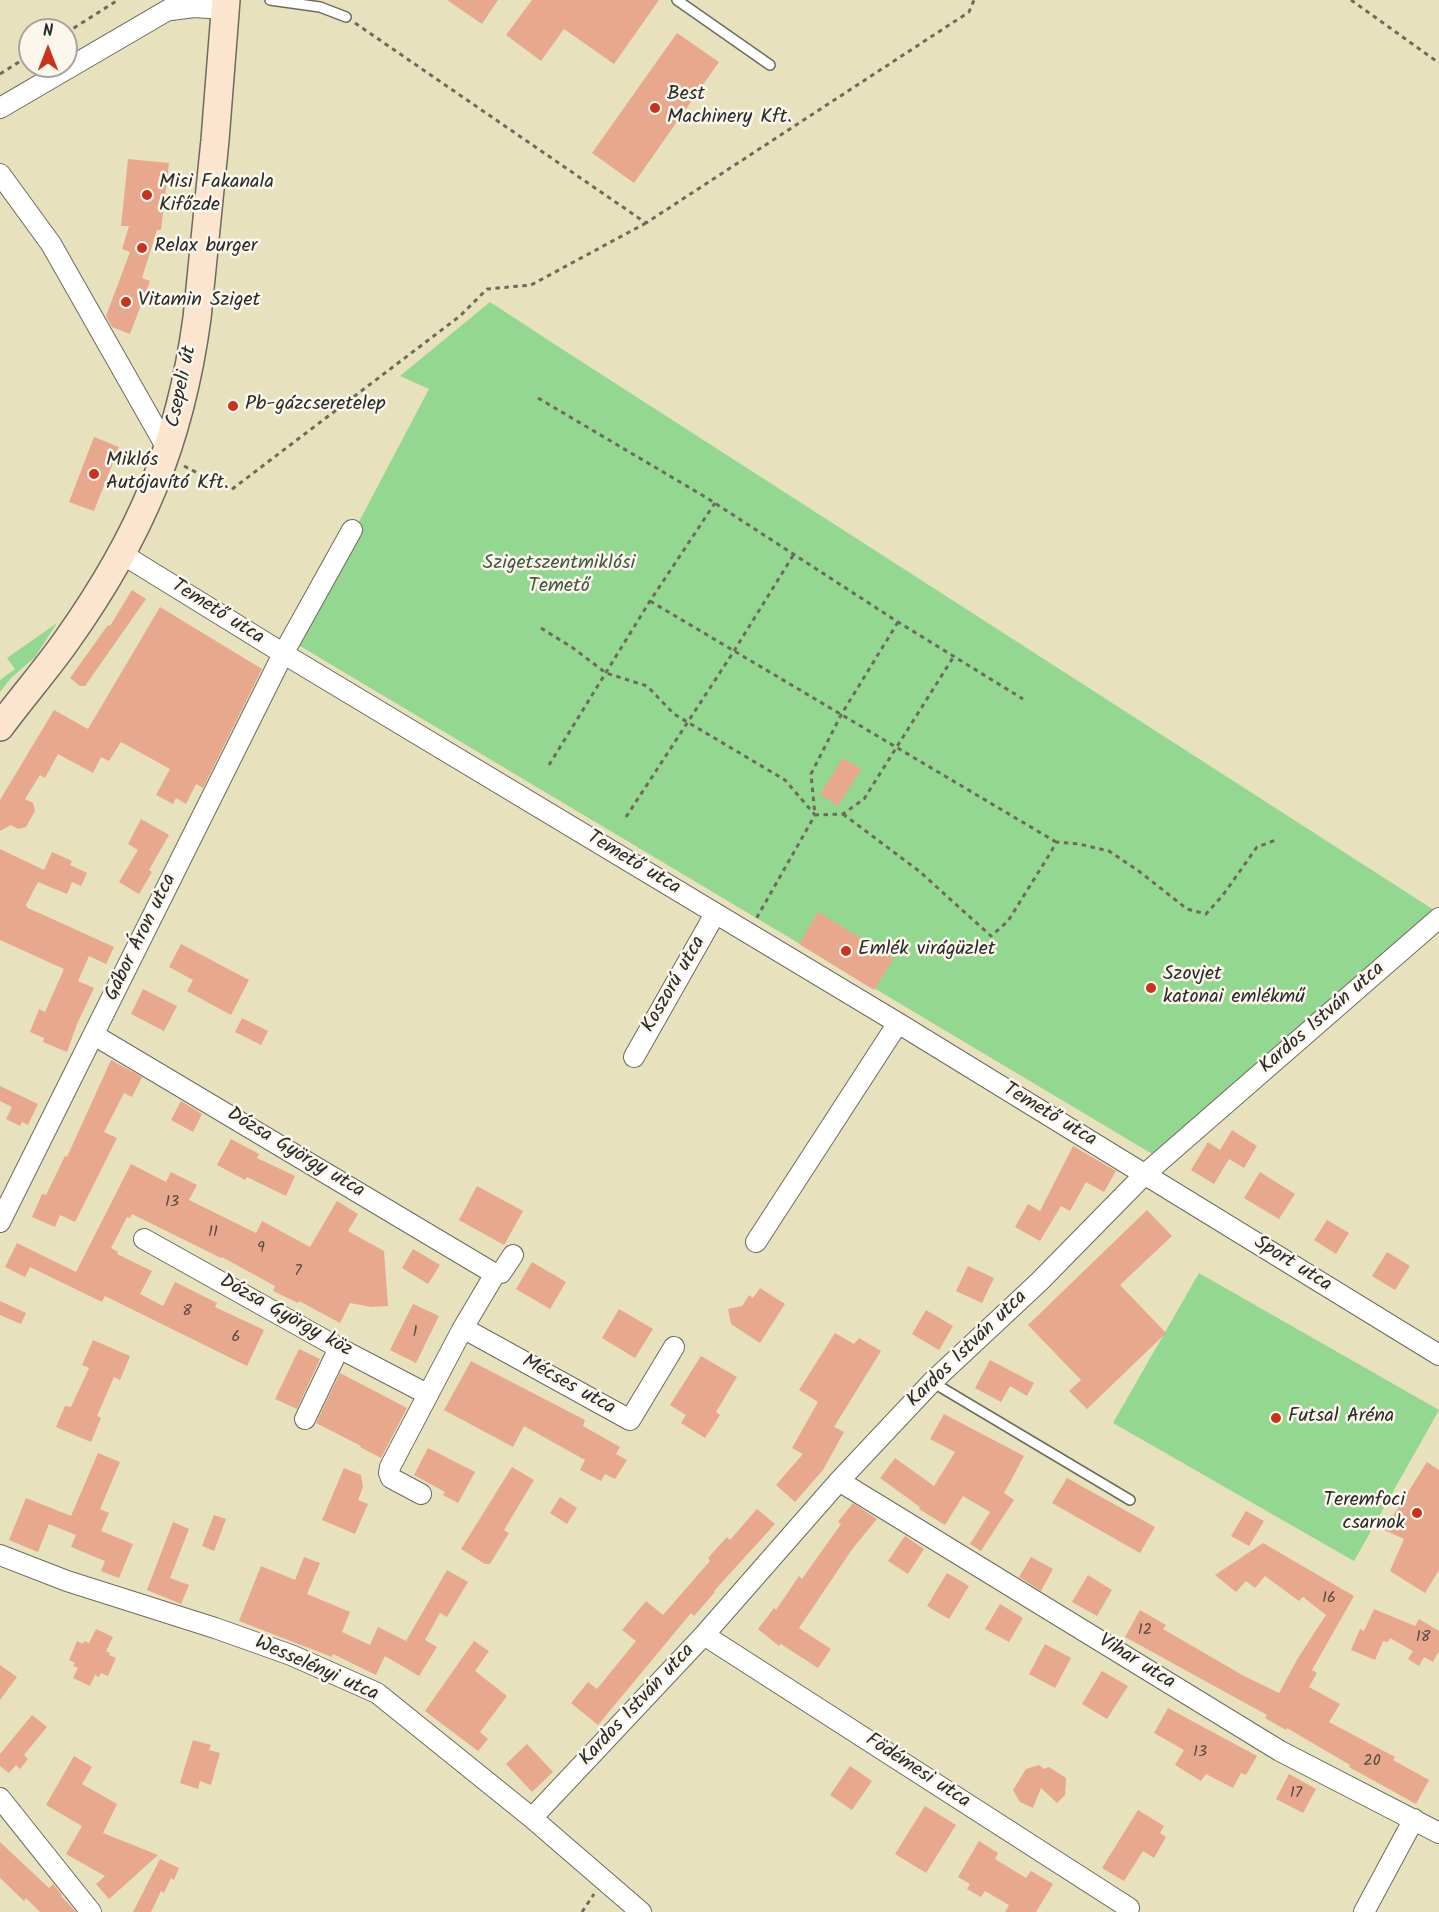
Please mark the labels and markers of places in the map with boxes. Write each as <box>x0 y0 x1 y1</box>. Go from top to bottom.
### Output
place label: Best Machinery Kft. <box>667 84 792 131</box>
marker: Best Machinery Kft. <box>648 101 662 115</box>
place label: Misi Fakanala Kifőzde <box>159 172 274 219</box>
marker: Misi Fakanala Kifőzde <box>140 188 154 202</box>
place label: Relax burger <box>154 236 257 260</box>
marker: Relax burger <box>135 241 149 255</box>
place label: Vitamin Sziget <box>138 290 260 314</box>
marker: Vitamin Sziget <box>119 295 133 309</box>
place label: Pb-gázcseretelep <box>245 394 386 418</box>
marker: Pb-gázcseretelep <box>226 399 240 413</box>
place label: Miklós Autójavító Kft. <box>106 450 229 497</box>
marker: Miklós Autójavító Kft. <box>87 467 101 481</box>
place label: Emlék virágüzlet <box>858 939 995 963</box>
marker: Emlék virágüzlet <box>839 944 853 958</box>
place label: Szovjet katonai emlékmű <box>1163 964 1305 1011</box>
marker: Szovjet katonai emlékmű <box>1144 981 1158 995</box>
place label: Futsal Aréna <box>1288 1406 1394 1430</box>
marker: Futsal Aréna <box>1269 1411 1283 1425</box>
place label: Teremfoci csarnok <box>1324 1490 1405 1537</box>
marker: Teremfoci csarnok <box>1410 1506 1424 1520</box>

